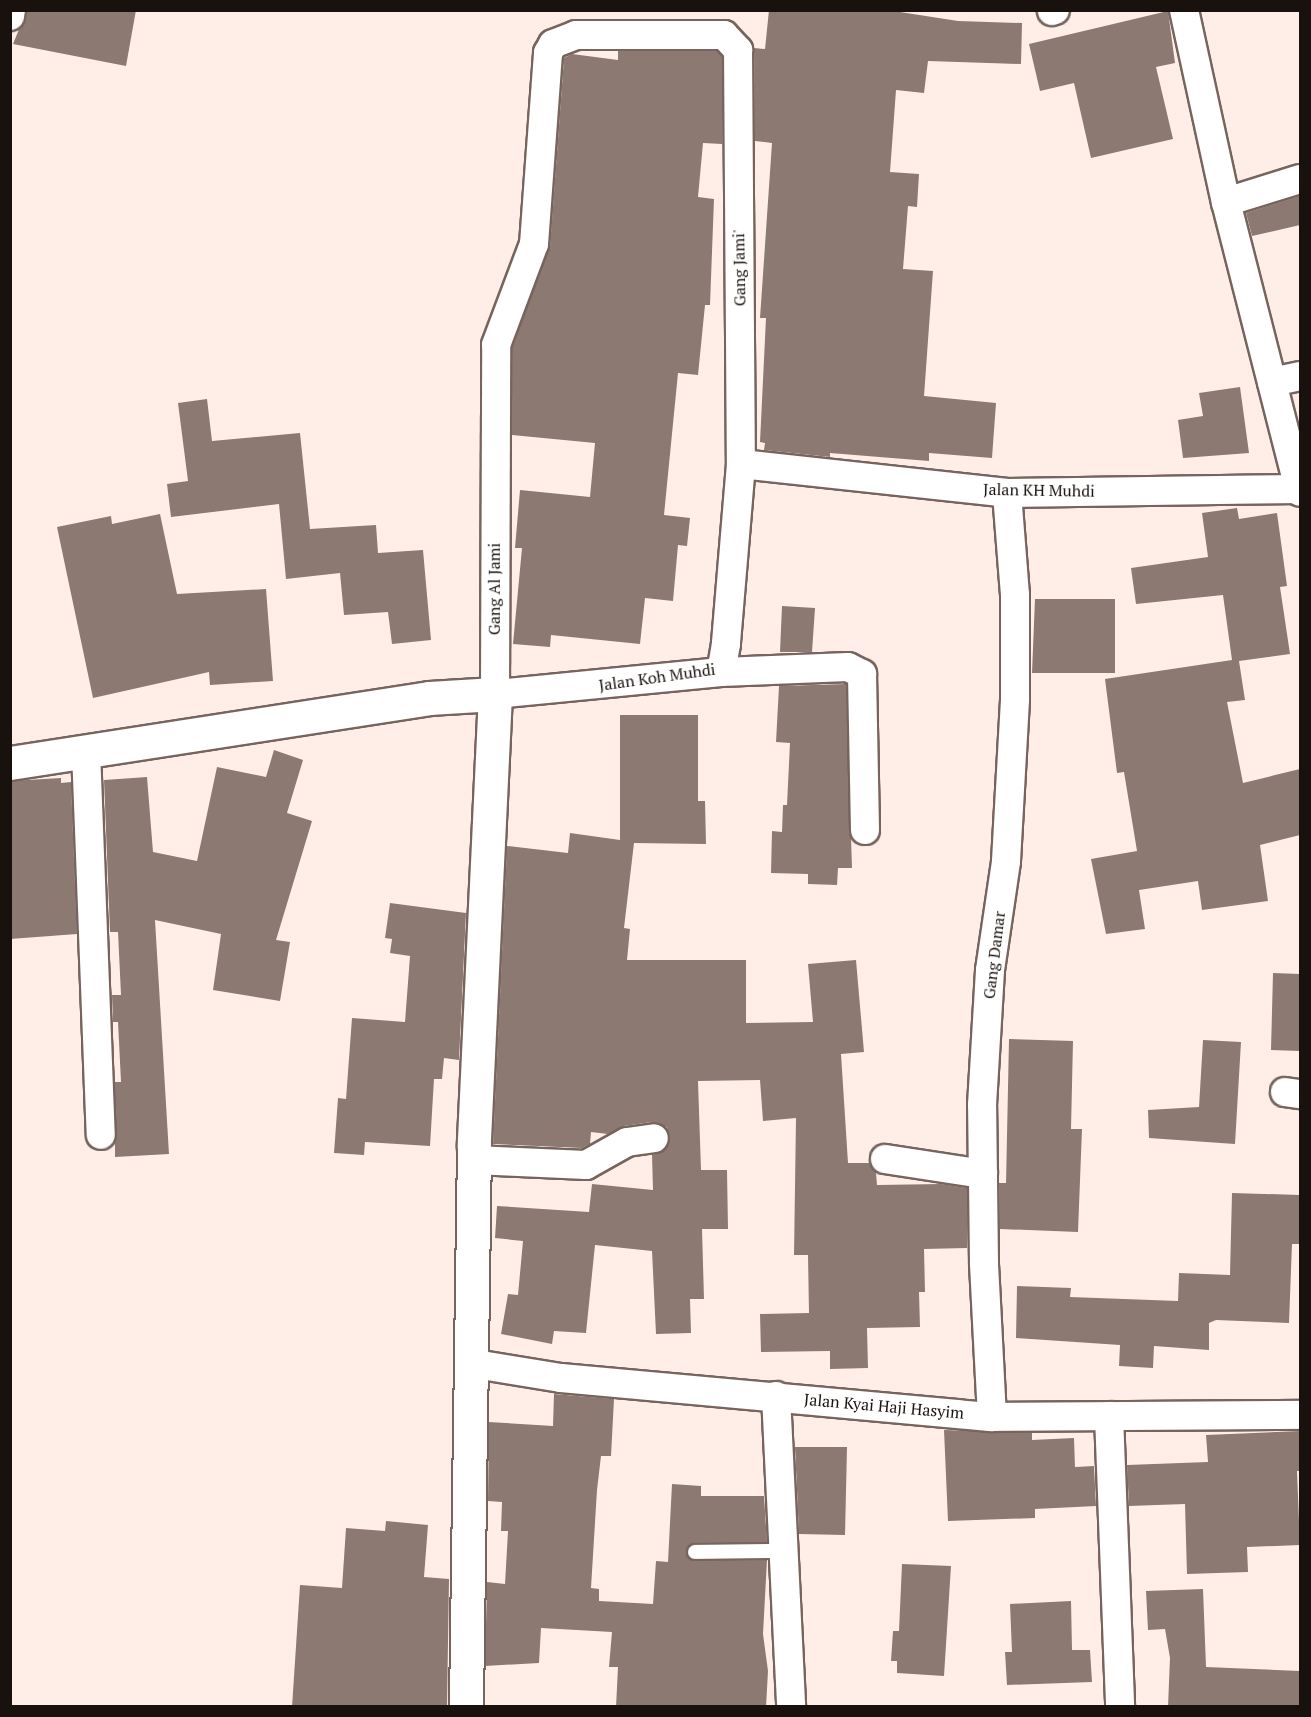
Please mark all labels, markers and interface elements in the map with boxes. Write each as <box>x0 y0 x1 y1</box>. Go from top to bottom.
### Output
street label: Gang Jami' <box>729 230 749 306</box>
street label: Jalan KH Muhdi <box>983 479 1095 501</box>
street label: Gang Al Jami <box>484 543 504 635</box>
street label: Jalan Koh Muhdi <box>597 659 717 695</box>
street label: Gang Damar <box>979 910 1009 1000</box>
street label: Jalan Kyai Haji Hasyim <box>803 1389 965 1423</box>

